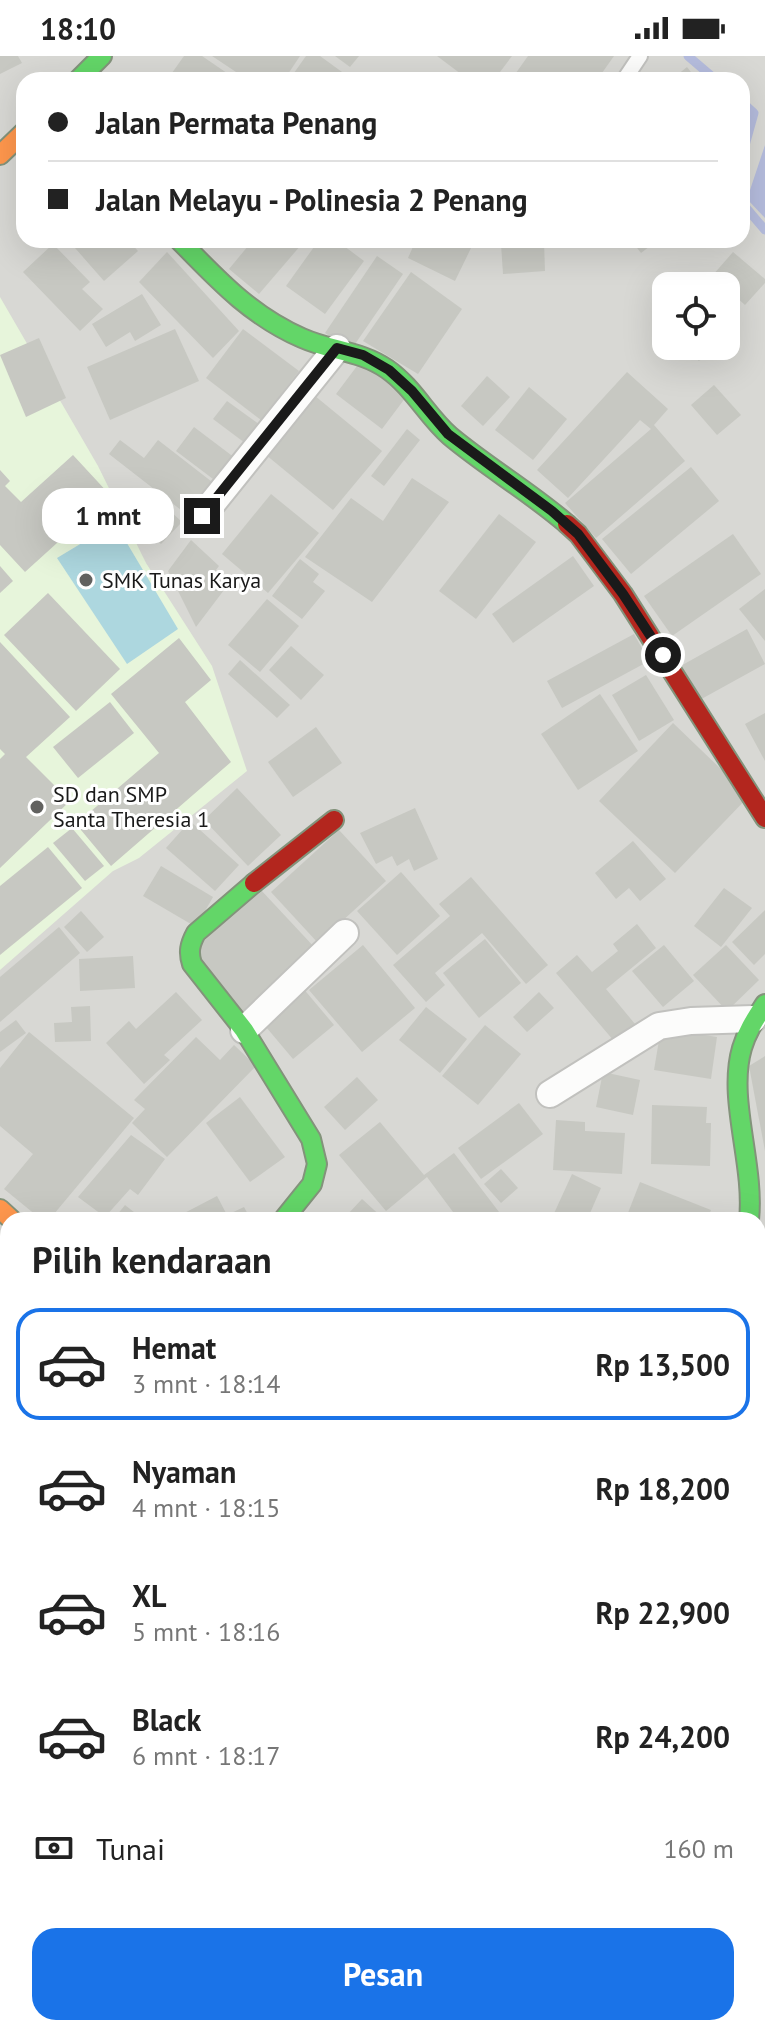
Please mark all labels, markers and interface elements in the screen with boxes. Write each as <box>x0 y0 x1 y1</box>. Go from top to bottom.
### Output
text: 18:10 <box>40 9 116 48</box>
text: Jalan Permata Penang <box>96 103 377 142</box>
text: Jalan Melayu - Polinesia 2 Penang <box>96 180 528 219</box>
map controls <box>652 272 740 360</box>
button: locate <box>652 272 740 360</box>
callout: 1 mnt <box>42 488 174 544</box>
route end <box>184 498 220 534</box>
text: 1 mnt <box>75 499 141 532</box>
place label: SMK Tunas Karya <box>102 566 261 594</box>
marker: SMK Tunas Karya <box>77 571 95 589</box>
route start <box>645 637 681 673</box>
place label: SD dan SMP Santa Theresia 1 <box>53 780 209 833</box>
marker: SD dan SMP Santa Theresia 1 <box>28 798 46 816</box>
text: Pilih kendaraan <box>32 1236 272 1283</box>
icon: car <box>36 1328 108 1400</box>
text: Hemat <box>132 1328 216 1367</box>
text: Rp 13,500 <box>596 1345 730 1384</box>
text: 3 mnt · 18:14 <box>132 1367 280 1400</box>
icon: car <box>36 1452 108 1524</box>
text: Nyaman <box>132 1452 236 1491</box>
text: Rp 18,200 <box>596 1469 730 1508</box>
text: 4 mnt · 18:15 <box>132 1491 280 1524</box>
icon: car <box>36 1576 108 1648</box>
text: XL <box>132 1576 166 1615</box>
text: Rp 22,900 <box>596 1593 730 1632</box>
text: 5 mnt · 18:16 <box>132 1615 280 1648</box>
icon: car <box>36 1700 108 1772</box>
text: Black <box>132 1700 201 1739</box>
text: Rp 24,200 <box>596 1717 730 1756</box>
text: 6 mnt · 18:17 <box>132 1739 280 1772</box>
icon: cash <box>32 1826 76 1870</box>
text: Tunai <box>96 1829 165 1868</box>
text: 160 m <box>663 1832 734 1865</box>
button: Pesan <box>32 1928 734 2020</box>

